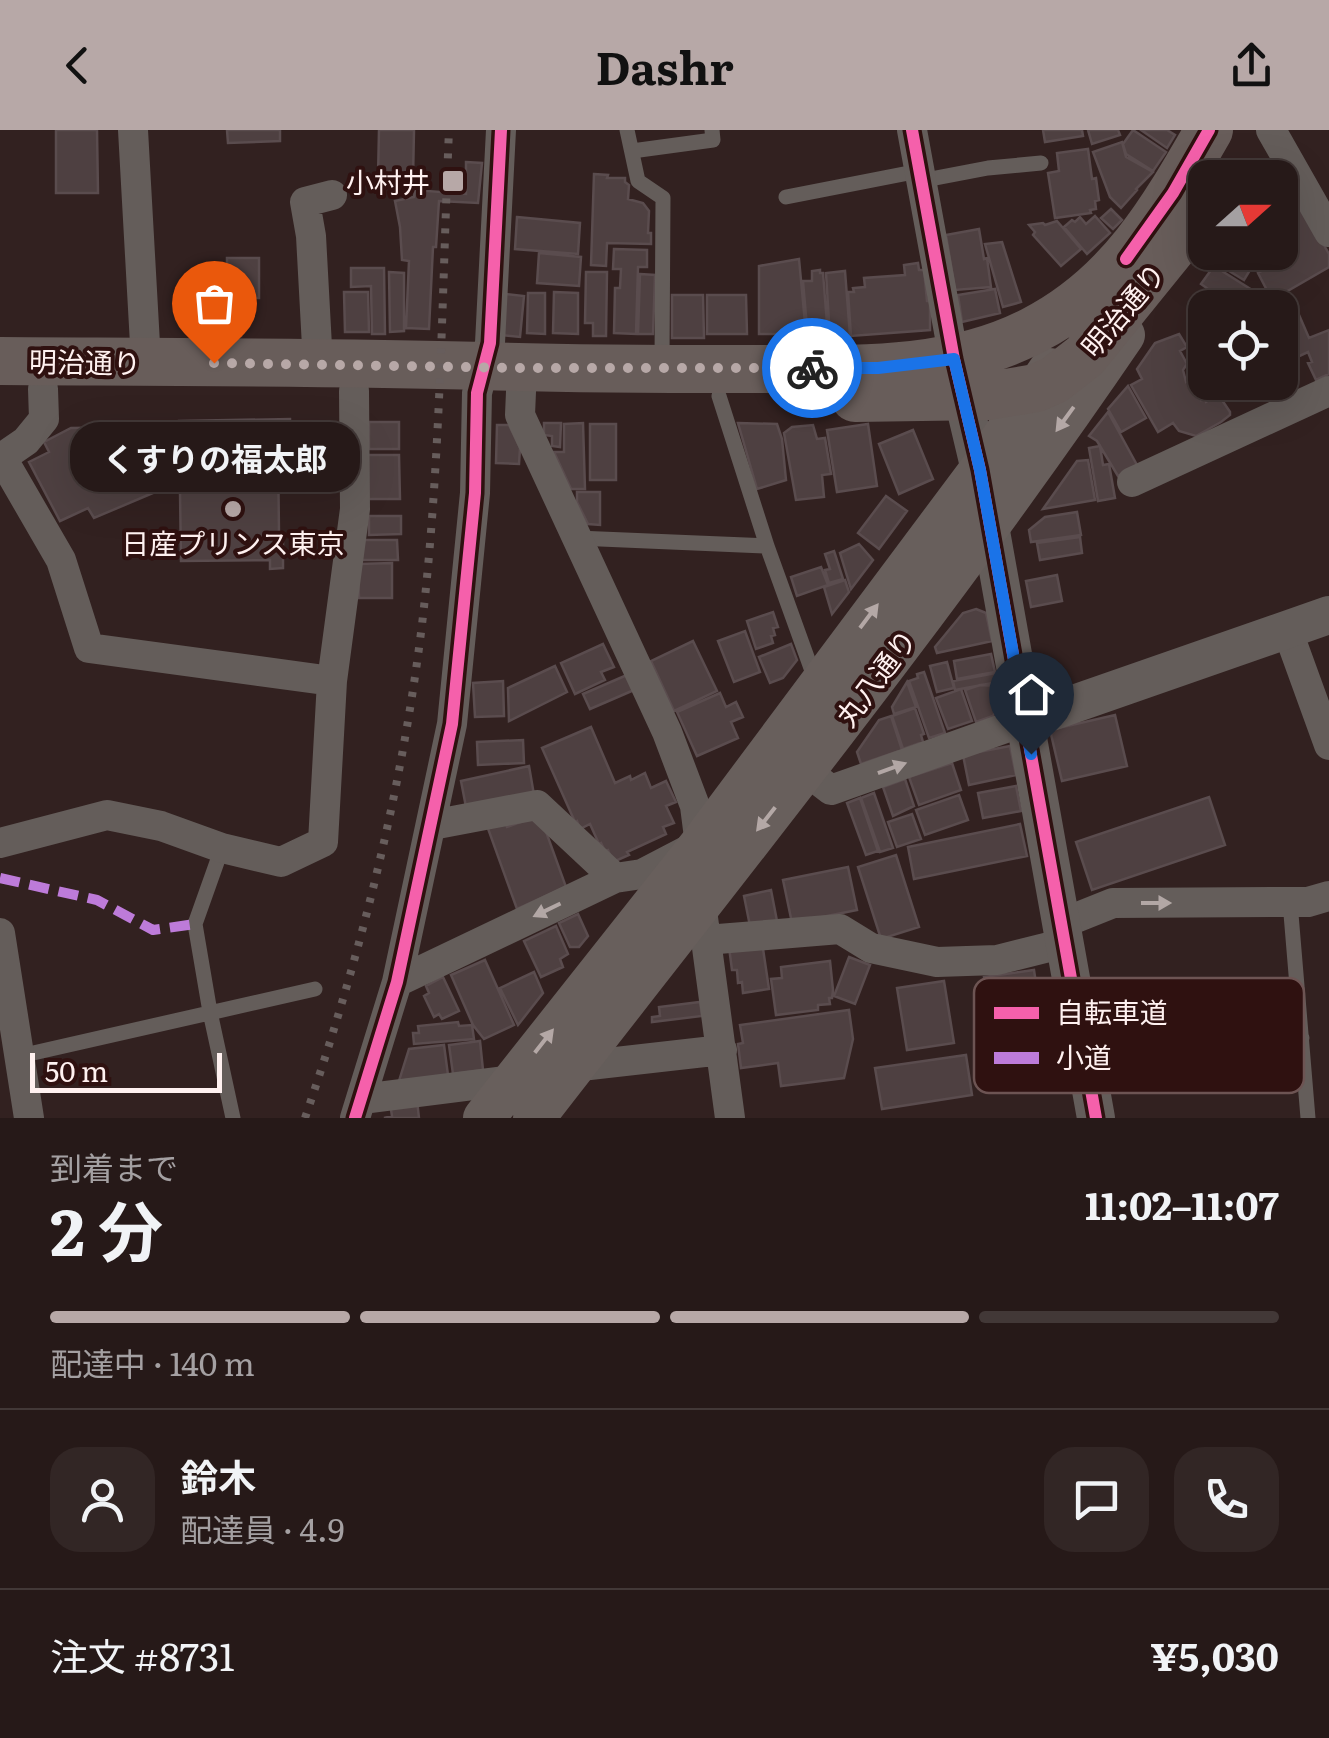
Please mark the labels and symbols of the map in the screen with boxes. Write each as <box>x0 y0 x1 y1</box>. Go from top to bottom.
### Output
place label: 小村井 <box>346 160 430 202</box>
north arrow <box>1188 160 1298 270</box>
marker: 小村井 <box>440 168 466 194</box>
street label: 明治通り <box>1070 253 1174 365</box>
pin <box>172 261 257 364</box>
courier <box>762 318 862 418</box>
street label: 明治通り <box>29 339 141 383</box>
one-way arrow <box>1056 405 1075 432</box>
callout: くすりの福太郎 <box>69 423 359 493</box>
marker: 日産プリンス東京 <box>222 498 244 520</box>
place label: 日産プリンス東京 <box>121 521 345 563</box>
one-way arrow <box>858 603 878 629</box>
street label: 丸八通り <box>825 620 925 734</box>
pin <box>989 652 1074 755</box>
one-way arrow <box>877 760 907 775</box>
one-way arrow <box>756 807 777 832</box>
one-way arrow <box>1141 895 1173 911</box>
one-way arrow <box>532 902 561 919</box>
legend <box>974 978 1304 1093</box>
text: 自転車道 <box>1056 990 1168 1032</box>
one-way arrow <box>533 1028 554 1054</box>
text: 小道 <box>1056 1035 1112 1077</box>
scale bar <box>30 1048 222 1093</box>

